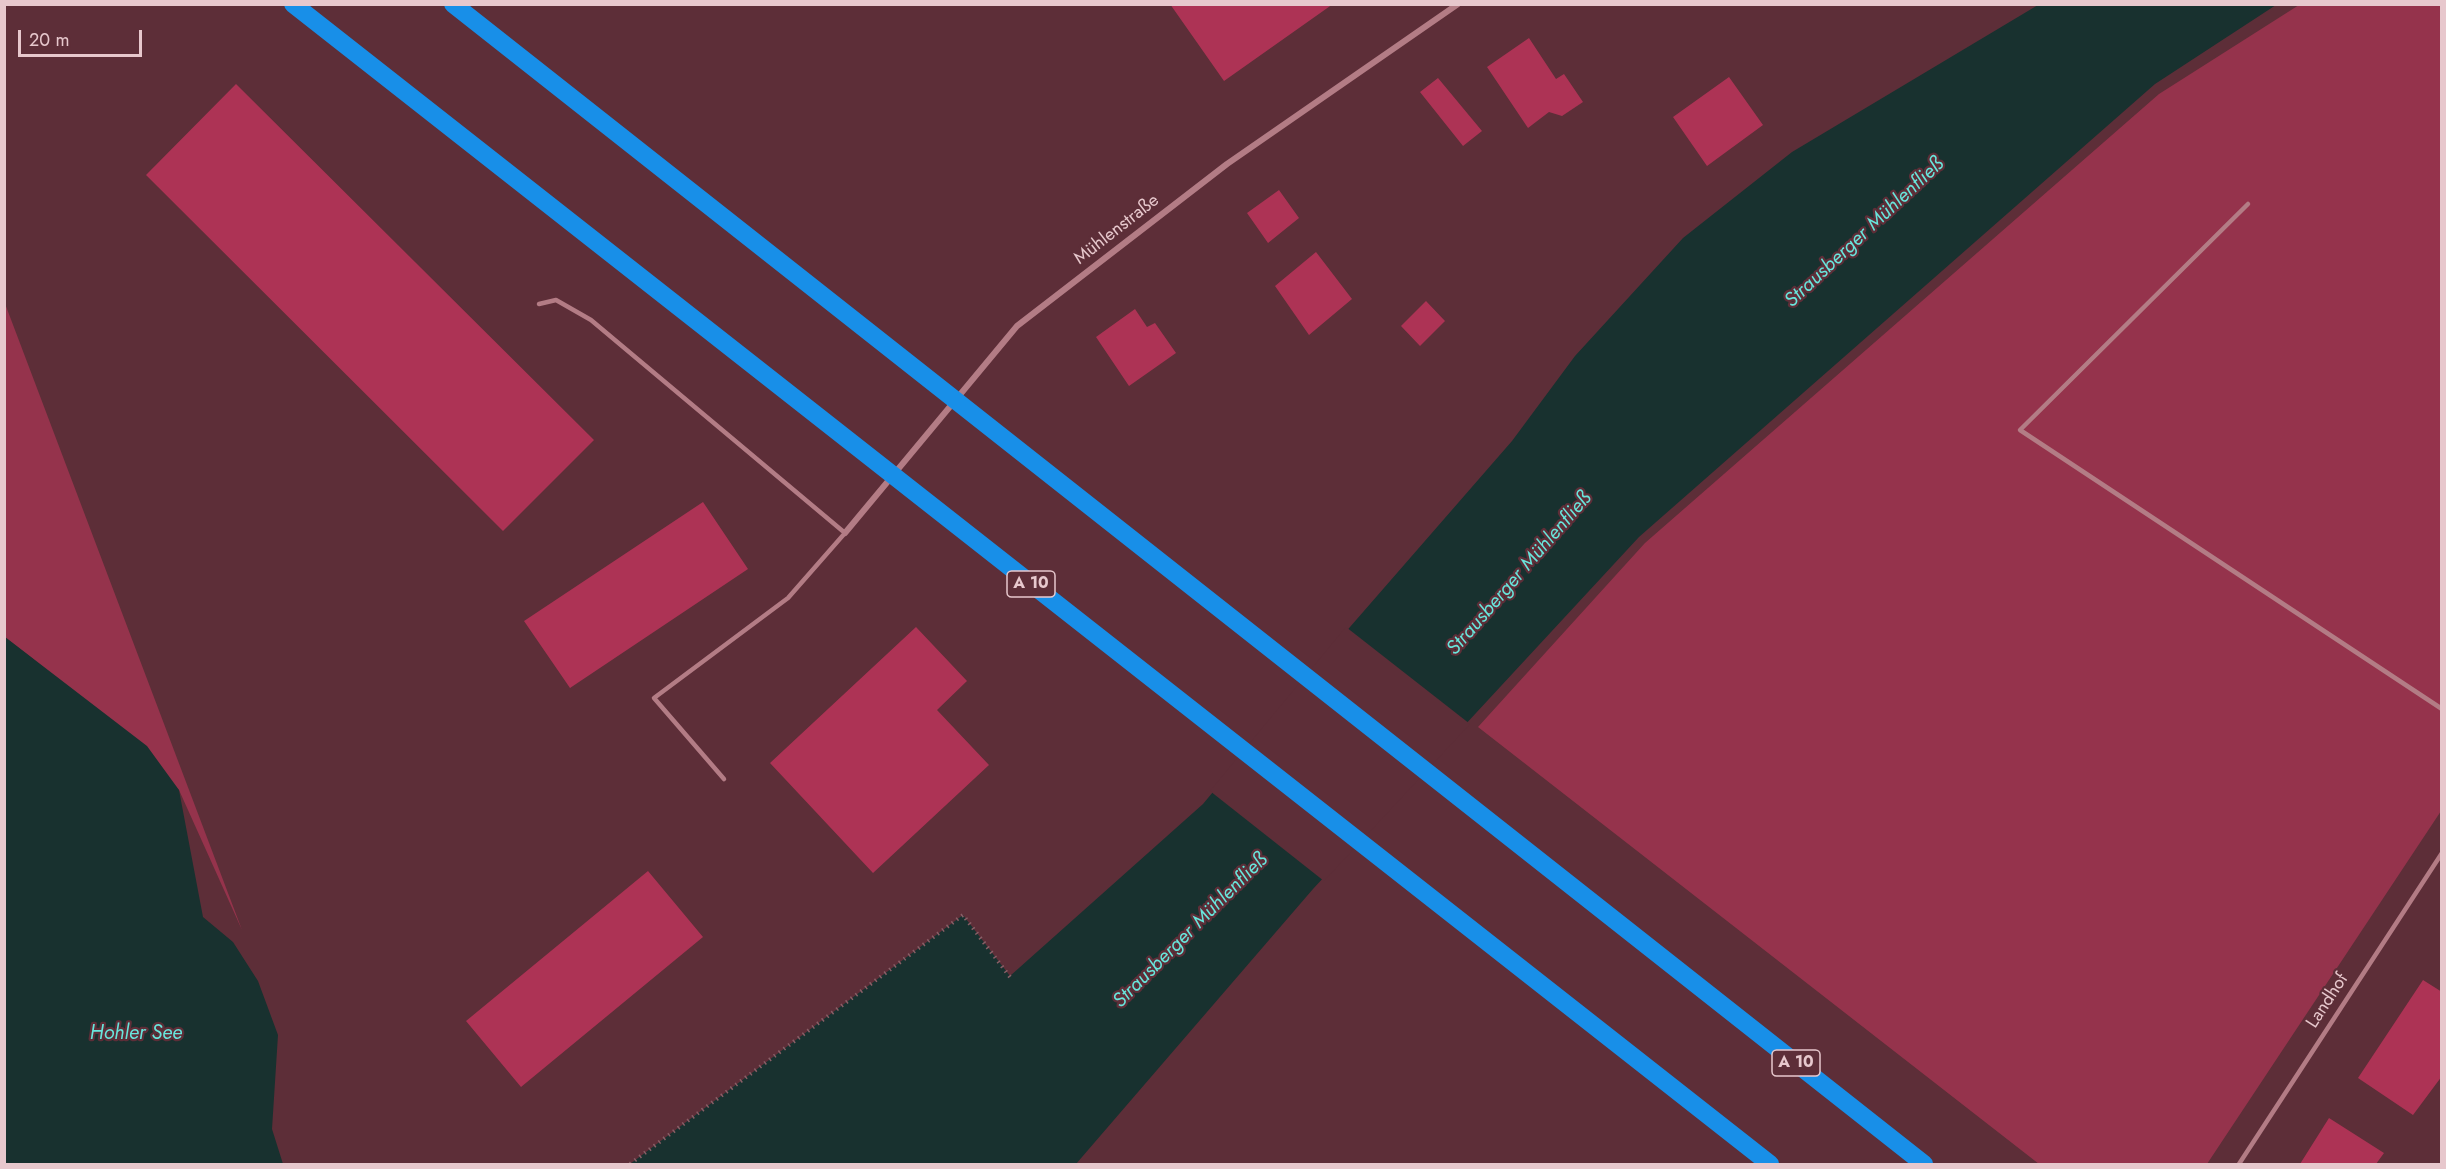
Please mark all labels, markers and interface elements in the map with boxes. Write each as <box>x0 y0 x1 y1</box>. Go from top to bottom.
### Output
scale bar <box>21 18 146 56</box>
text: 20 m <box>29 27 69 53</box>
water label: Strausberger Mühlenfließ <box>1780 153 1950 313</box>
street label: Mühlenstraße <box>1070 190 1164 270</box>
water label: Strausberger Mühlenfließ <box>1442 487 1598 661</box>
road number: A 10 <box>1007 571 1055 597</box>
water label: Strausberger Mühlenfließ <box>1109 849 1273 1013</box>
street label: Landhof <box>2302 970 2354 1032</box>
water label: Hohler See <box>90 1022 182 1046</box>
road number: A 10 <box>1772 1050 1820 1076</box>

